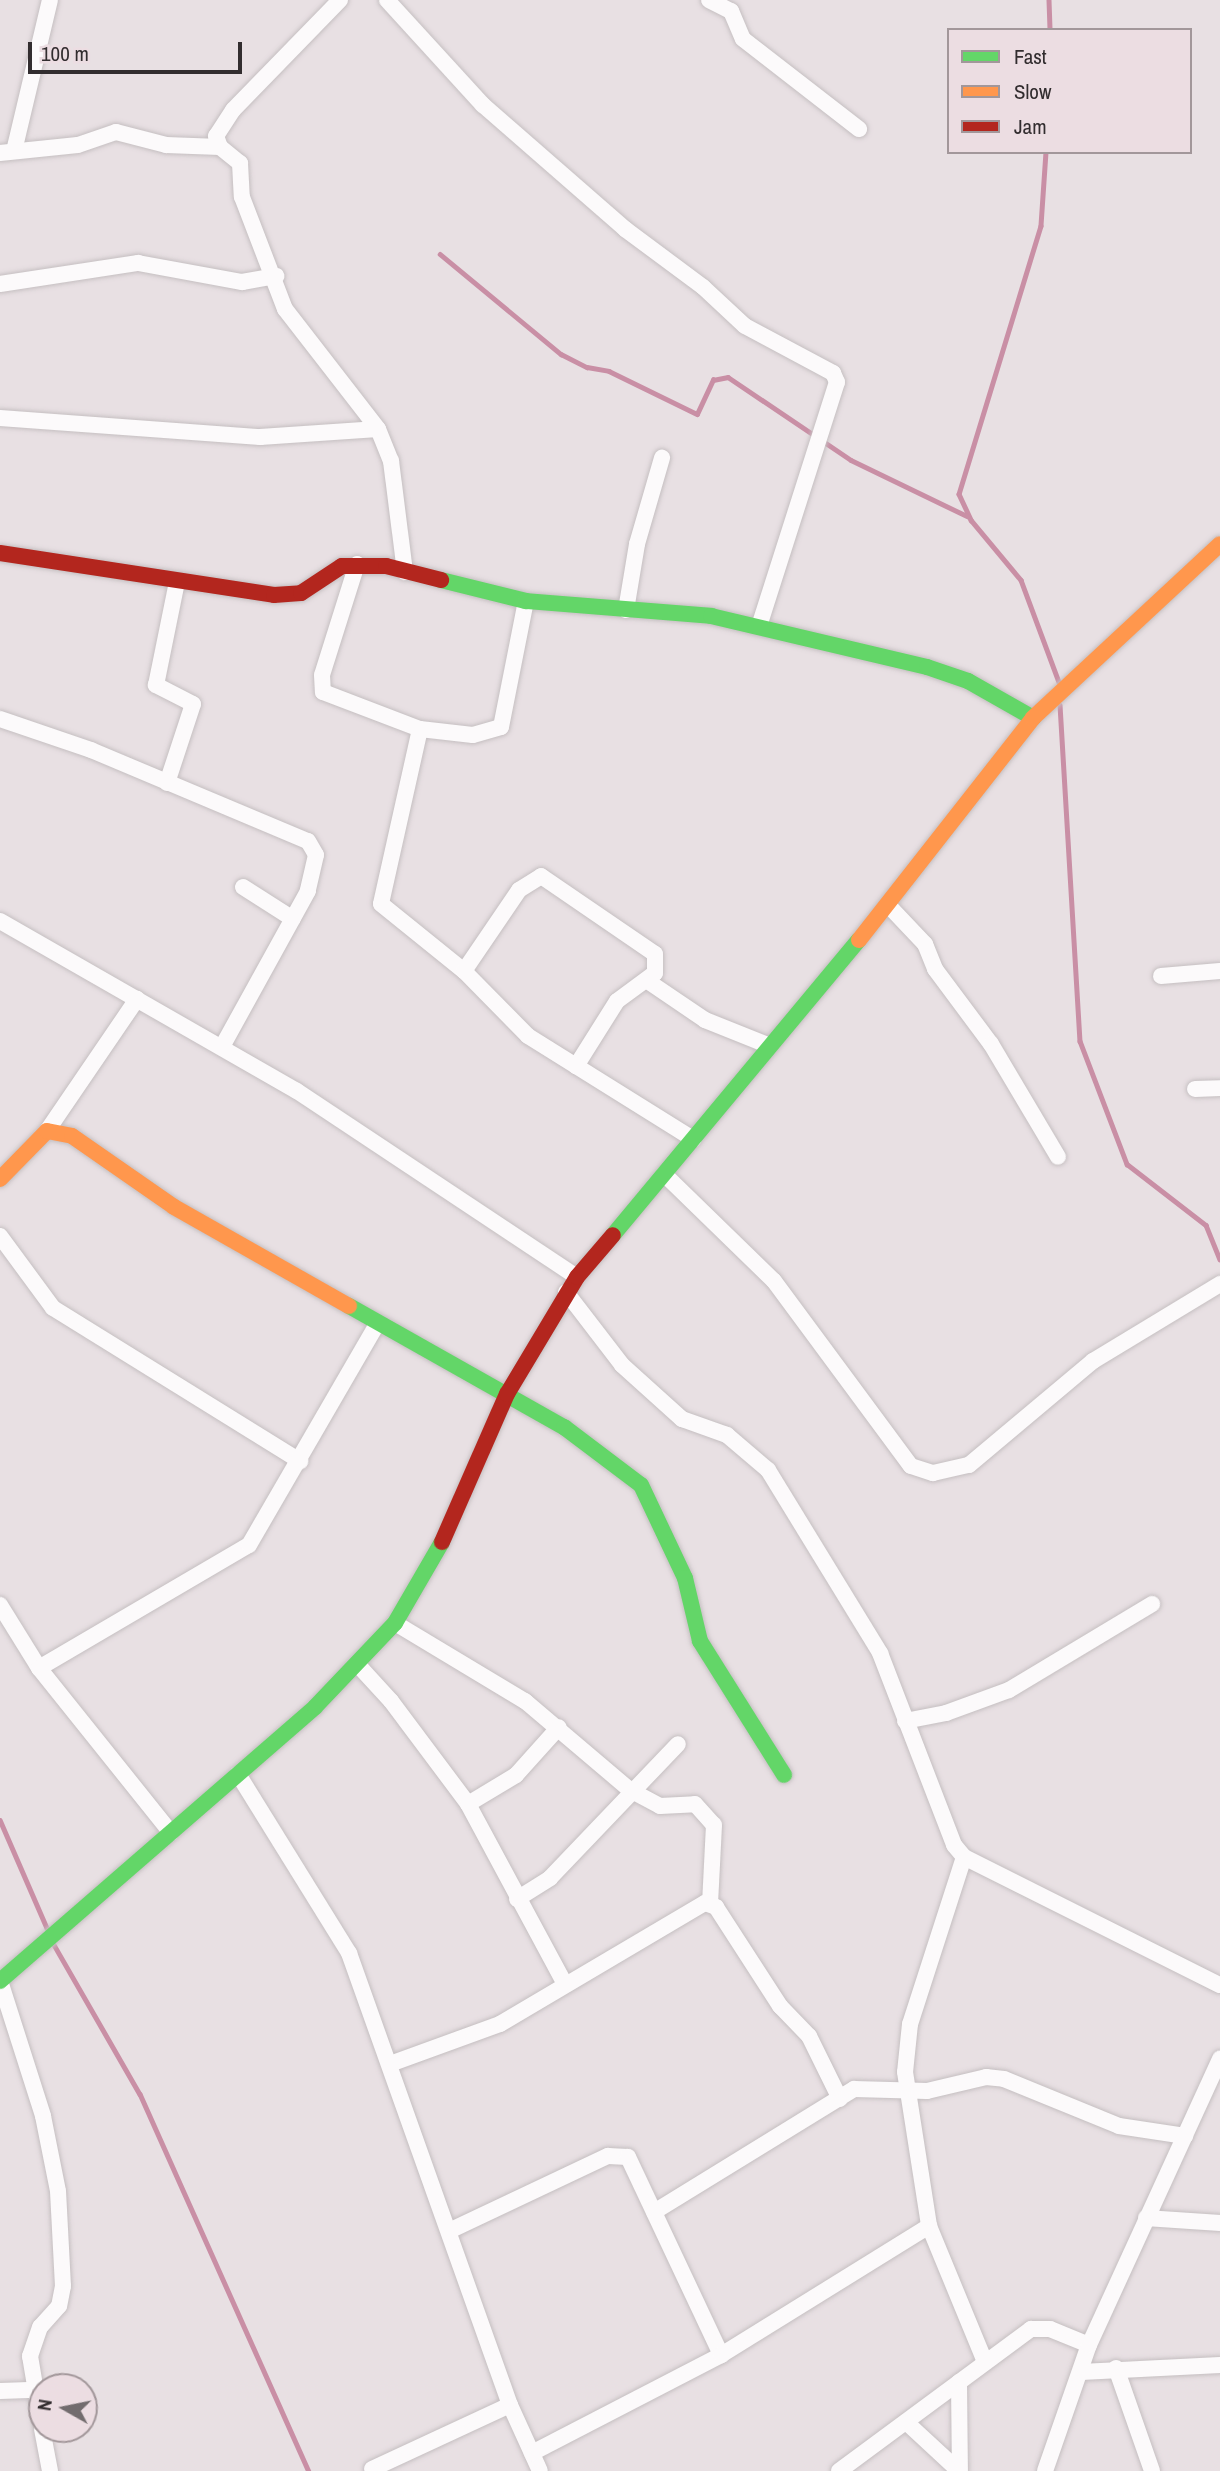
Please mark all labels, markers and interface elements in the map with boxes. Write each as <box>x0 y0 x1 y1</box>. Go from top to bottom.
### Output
scale bar <box>32 28 245 72</box>
legend <box>947 28 1192 154</box>
text: 100 m <box>41 39 89 68</box>
text: Fast <box>1014 42 1047 71</box>
text: Slow <box>1014 77 1051 106</box>
text: Jam <box>1014 112 1047 141</box>
north arrow <box>28 2373 98 2443</box>
text: N <box>31 2397 58 2413</box>

